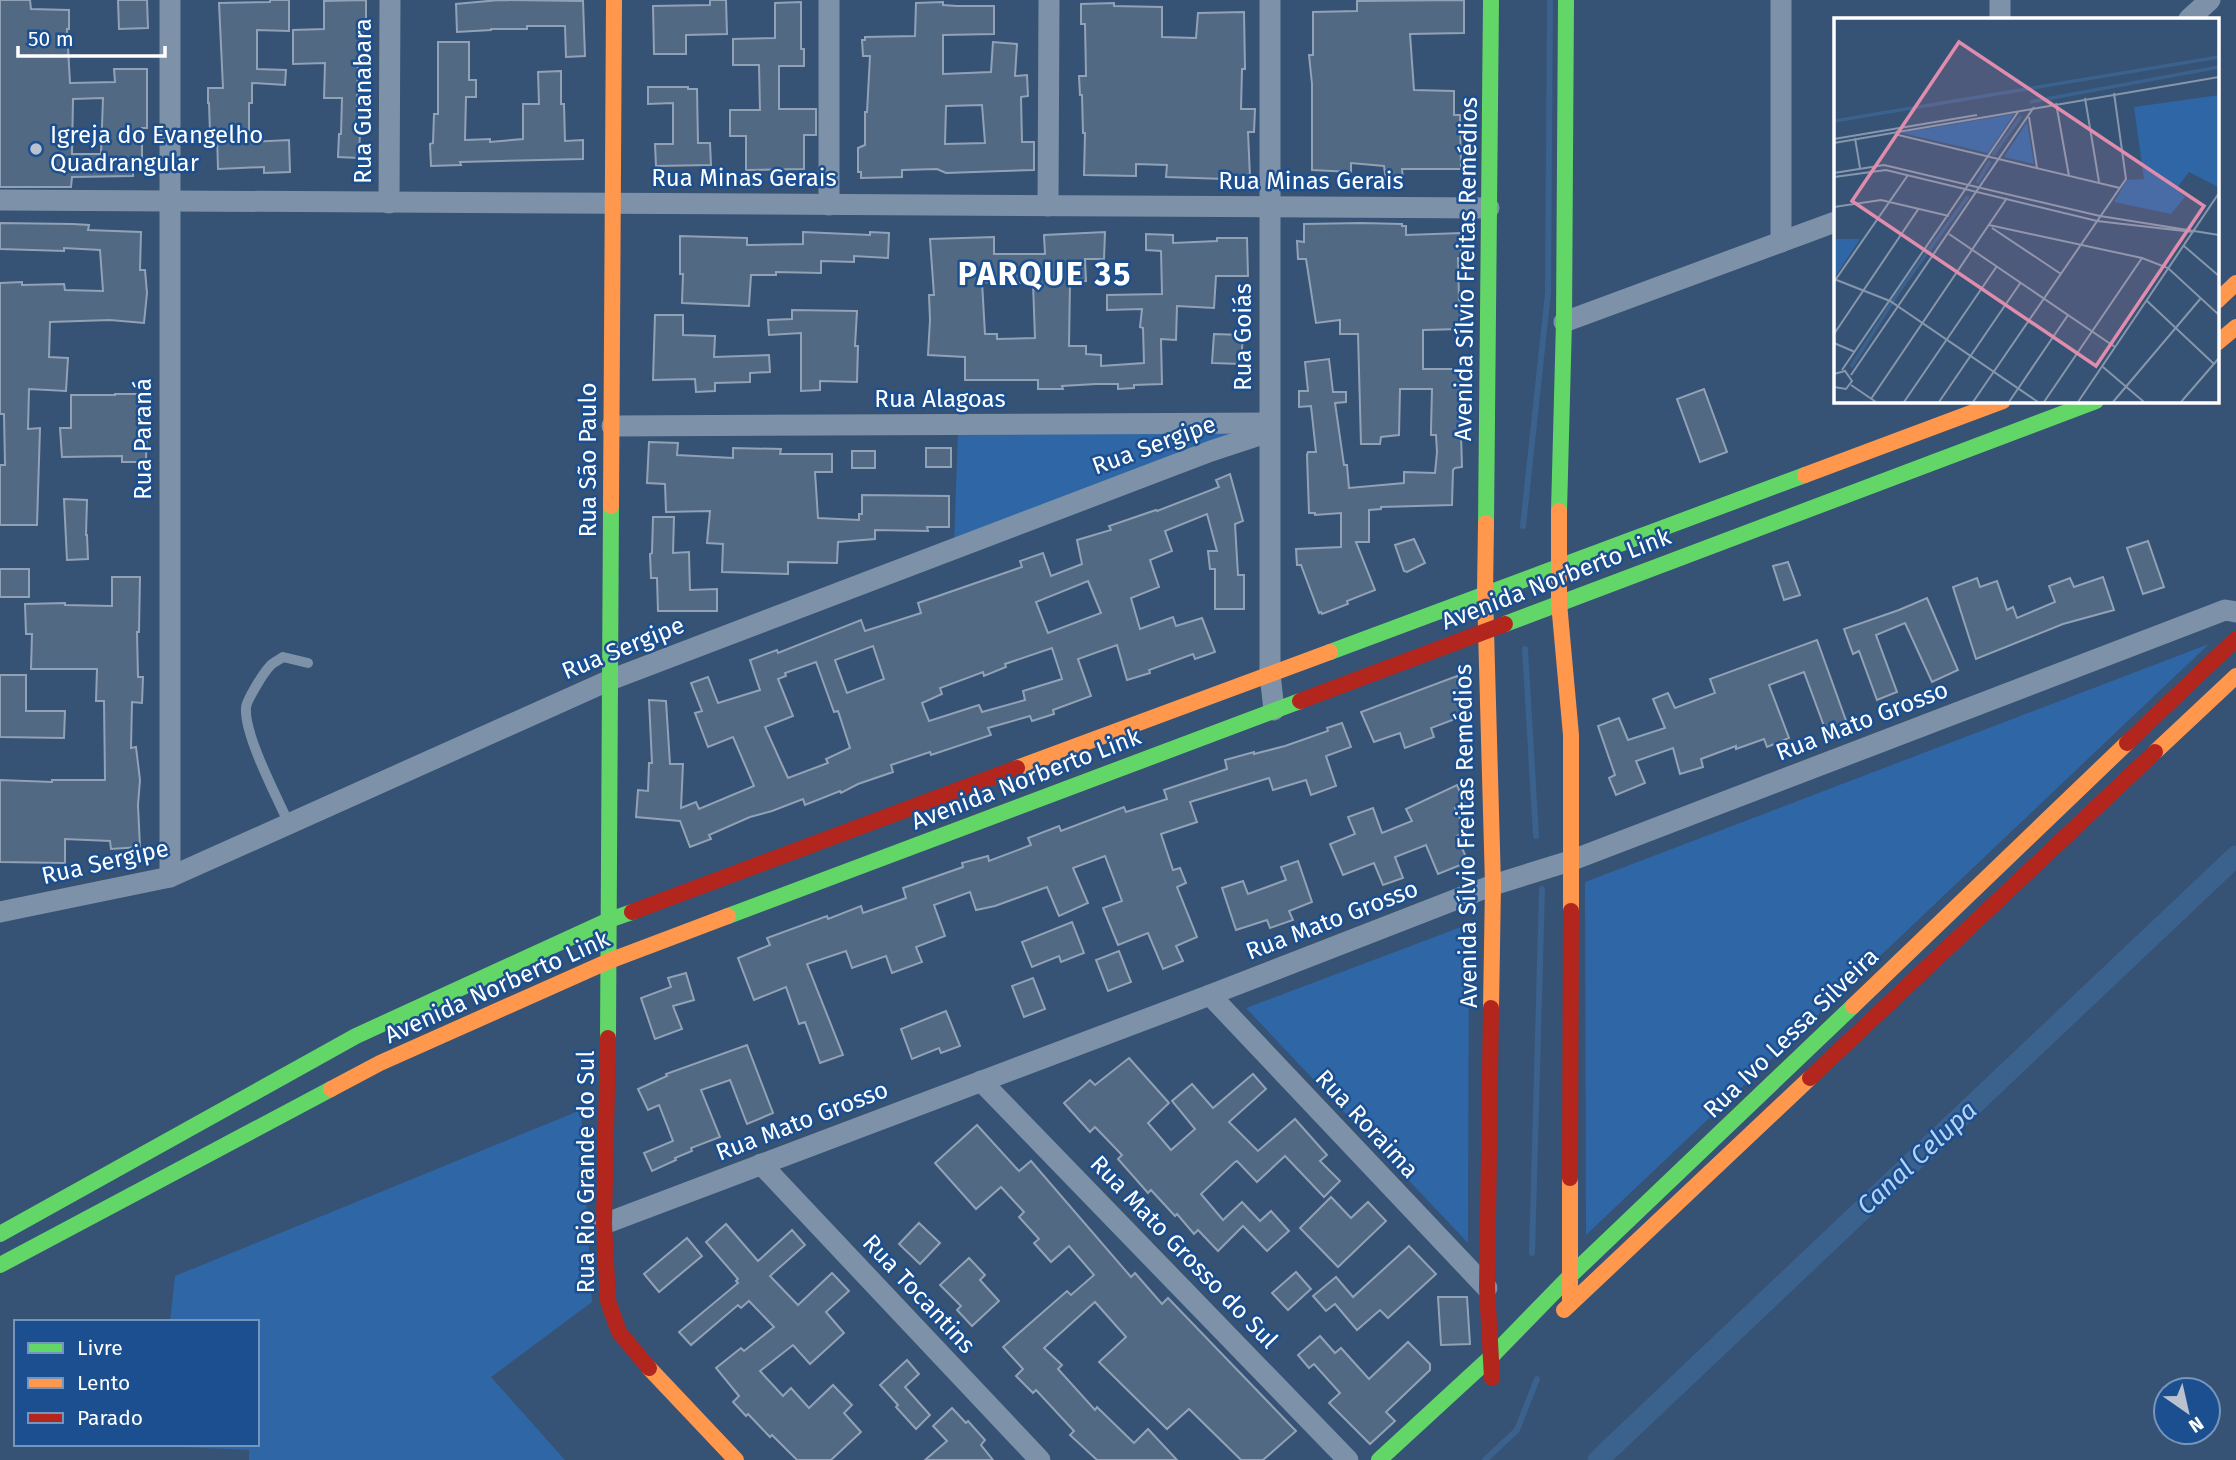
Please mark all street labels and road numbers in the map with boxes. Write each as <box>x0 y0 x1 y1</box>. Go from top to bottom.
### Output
street label: Rua Guanabara <box>349 18 377 184</box>
street label: Avenida Sílvio Freitas Remédios <box>1449 97 1483 441</box>
street label: Rua Minas Gerais <box>651 164 837 192</box>
street label: Rua Minas Gerais <box>1218 167 1404 195</box>
street label: Rua Goiás <box>1229 283 1257 391</box>
street label: Rua Paraná <box>129 378 157 500</box>
street label: Rua São Paulo <box>574 383 602 538</box>
street label: Rua Alagoas <box>874 385 1006 413</box>
street label: Rua Sergipe <box>1088 410 1220 480</box>
street label: Avenida Norberto Link <box>1437 522 1675 636</box>
street label: Rua Sergipe <box>558 611 688 685</box>
street label: Avenida Sílvio Freitas Remédios <box>1449 664 1483 1008</box>
street label: Rua Mato Grosso <box>1772 675 1952 767</box>
street label: Avenida Norberto Link <box>907 722 1145 836</box>
street label: Rua Sergipe <box>39 834 171 890</box>
street label: Rua Mato Grosso <box>1242 874 1422 966</box>
street label: Avenida Norberto Link <box>380 924 614 1049</box>
street label: Rua Ivo Lessa Silveira <box>1698 942 1884 1124</box>
street label: Rua Rio Grande do Sul <box>572 1051 600 1293</box>
street label: Rua Roraima <box>1310 1064 1424 1184</box>
street label: Rua Mato Grosso <box>712 1075 892 1167</box>
street label: Rua Mato Grosso do Sul <box>1085 1150 1283 1354</box>
street label: Rua Tocantins <box>857 1229 981 1359</box>

